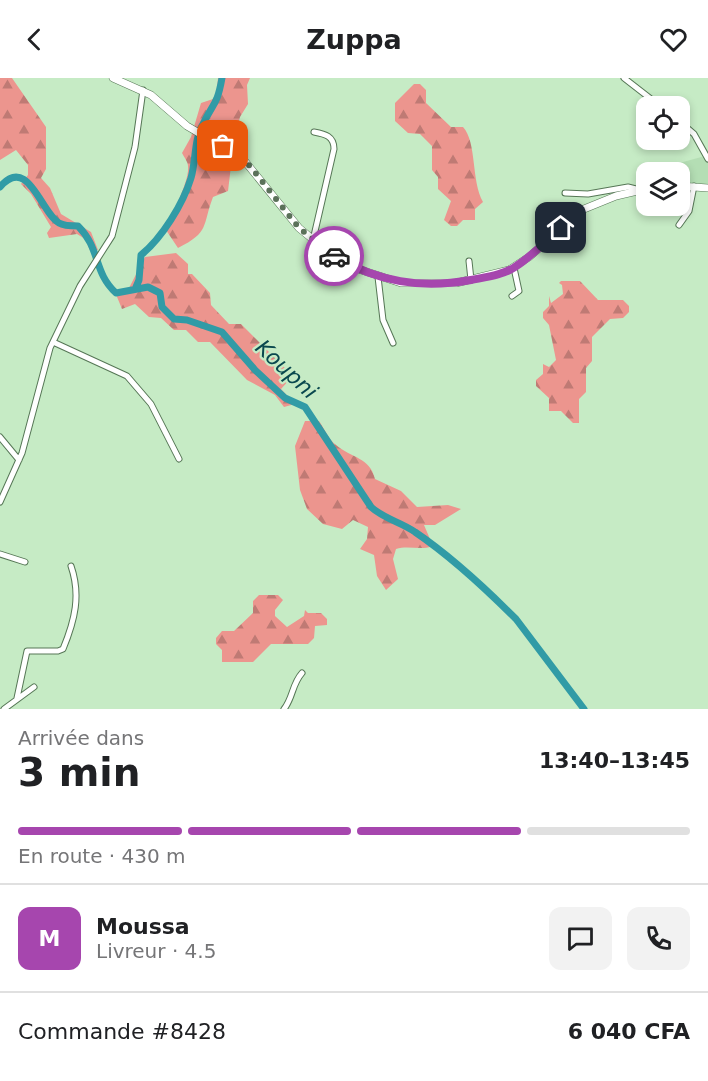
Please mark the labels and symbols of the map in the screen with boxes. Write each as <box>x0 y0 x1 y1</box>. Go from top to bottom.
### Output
pin <box>197 120 248 171</box>
pin <box>535 202 586 253</box>
courier <box>304 226 364 286</box>
water label: Koupni <box>251 335 323 404</box>

